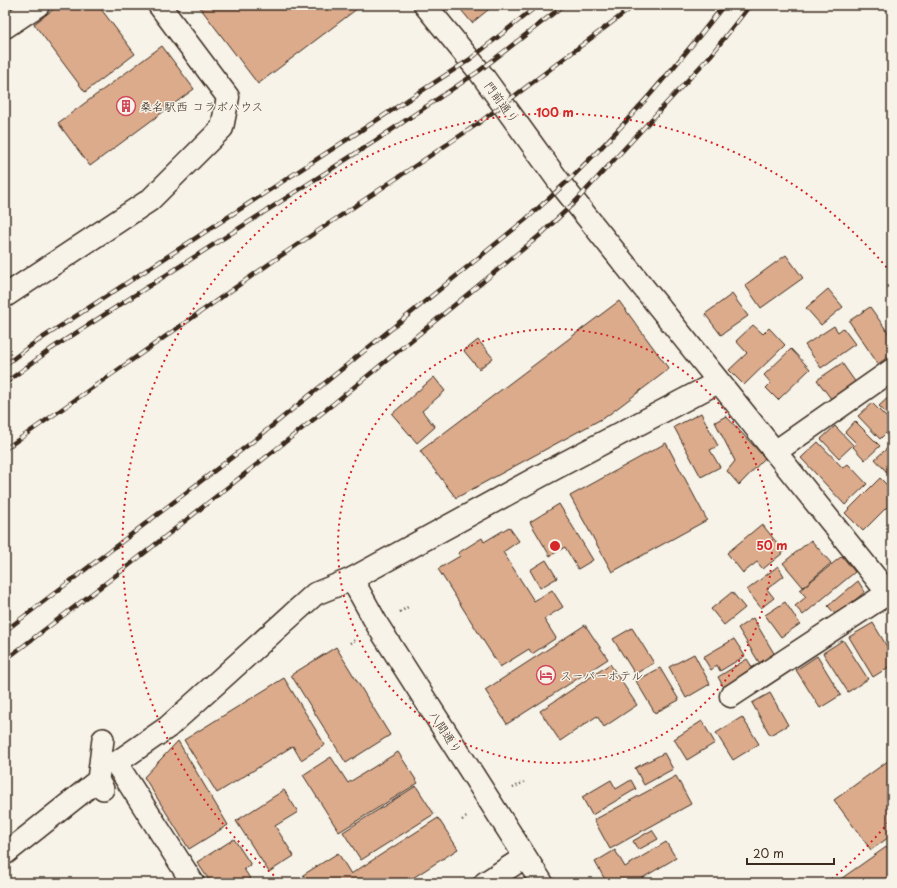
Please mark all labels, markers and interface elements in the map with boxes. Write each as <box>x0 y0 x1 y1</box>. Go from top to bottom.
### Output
street label: 門前通り <box>481 77 523 127</box>
building icon: 桑名駅西 コラボハウス <box>115 95 137 117</box>
place label: 桑名駅西 コラボハウス <box>140 97 263 115</box>
text: 100 m <box>536 103 574 121</box>
text: 50 m <box>756 536 788 554</box>
centre of rings <box>548 539 562 553</box>
hotel icon: スーパーホテル <box>535 664 557 686</box>
place label: スーパーホテル <box>560 666 643 684</box>
street label: 八間通り <box>425 707 467 757</box>
scale bar <box>747 840 834 866</box>
text: 20 m <box>753 844 784 862</box>

